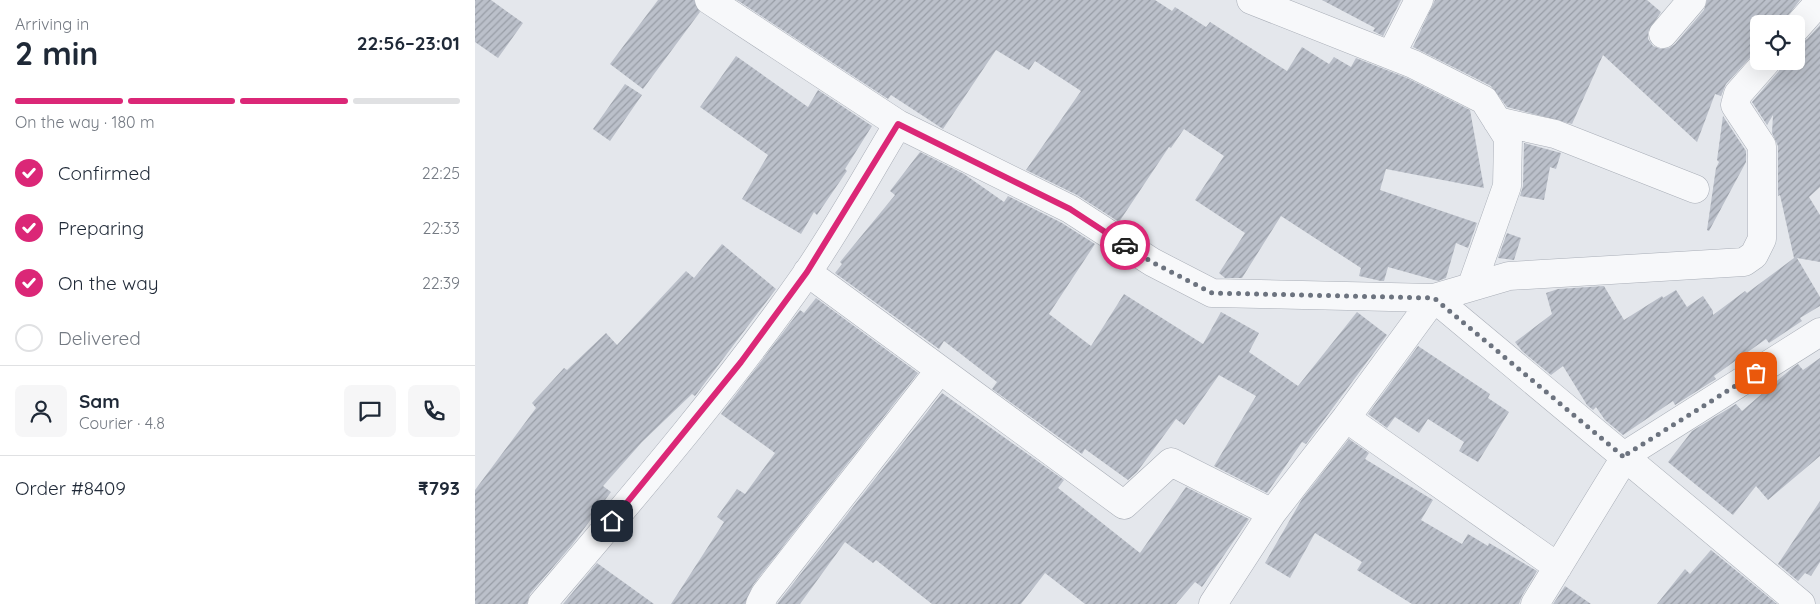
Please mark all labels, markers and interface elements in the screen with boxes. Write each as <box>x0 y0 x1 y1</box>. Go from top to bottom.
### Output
text: Arriving in <box>15 14 89 34</box>
map controls <box>1750 15 1805 70</box>
button: locate <box>1750 15 1805 70</box>
text: 22:56–23:01 <box>357 31 460 55</box>
text: 2 min <box>15 33 98 73</box>
text: On the way · 180 m <box>15 112 155 132</box>
icon: check <box>15 159 43 187</box>
text: Confirmed <box>58 161 151 185</box>
text: 22:25 <box>422 163 460 183</box>
icon: check <box>15 214 43 242</box>
text: Preparing <box>58 216 144 240</box>
text: 22:33 <box>423 218 460 238</box>
courier <box>1100 220 1150 270</box>
icon: car <box>1111 231 1139 259</box>
icon: check <box>15 269 43 297</box>
text: On the way <box>58 271 159 295</box>
text: 22:39 <box>422 273 460 293</box>
text: Delivered <box>58 326 141 350</box>
pin <box>1735 352 1777 394</box>
icon: bag <box>1742 359 1770 387</box>
button: person <box>15 385 67 437</box>
button: chat <box>344 385 396 437</box>
button: phone <box>408 385 460 437</box>
text: Sam <box>79 389 120 413</box>
text: Courier · 4.8 <box>79 413 165 433</box>
text: Order #8409 <box>15 476 126 500</box>
text: ₹793 <box>418 476 460 500</box>
pin <box>591 500 633 542</box>
icon: home <box>598 507 626 535</box>

